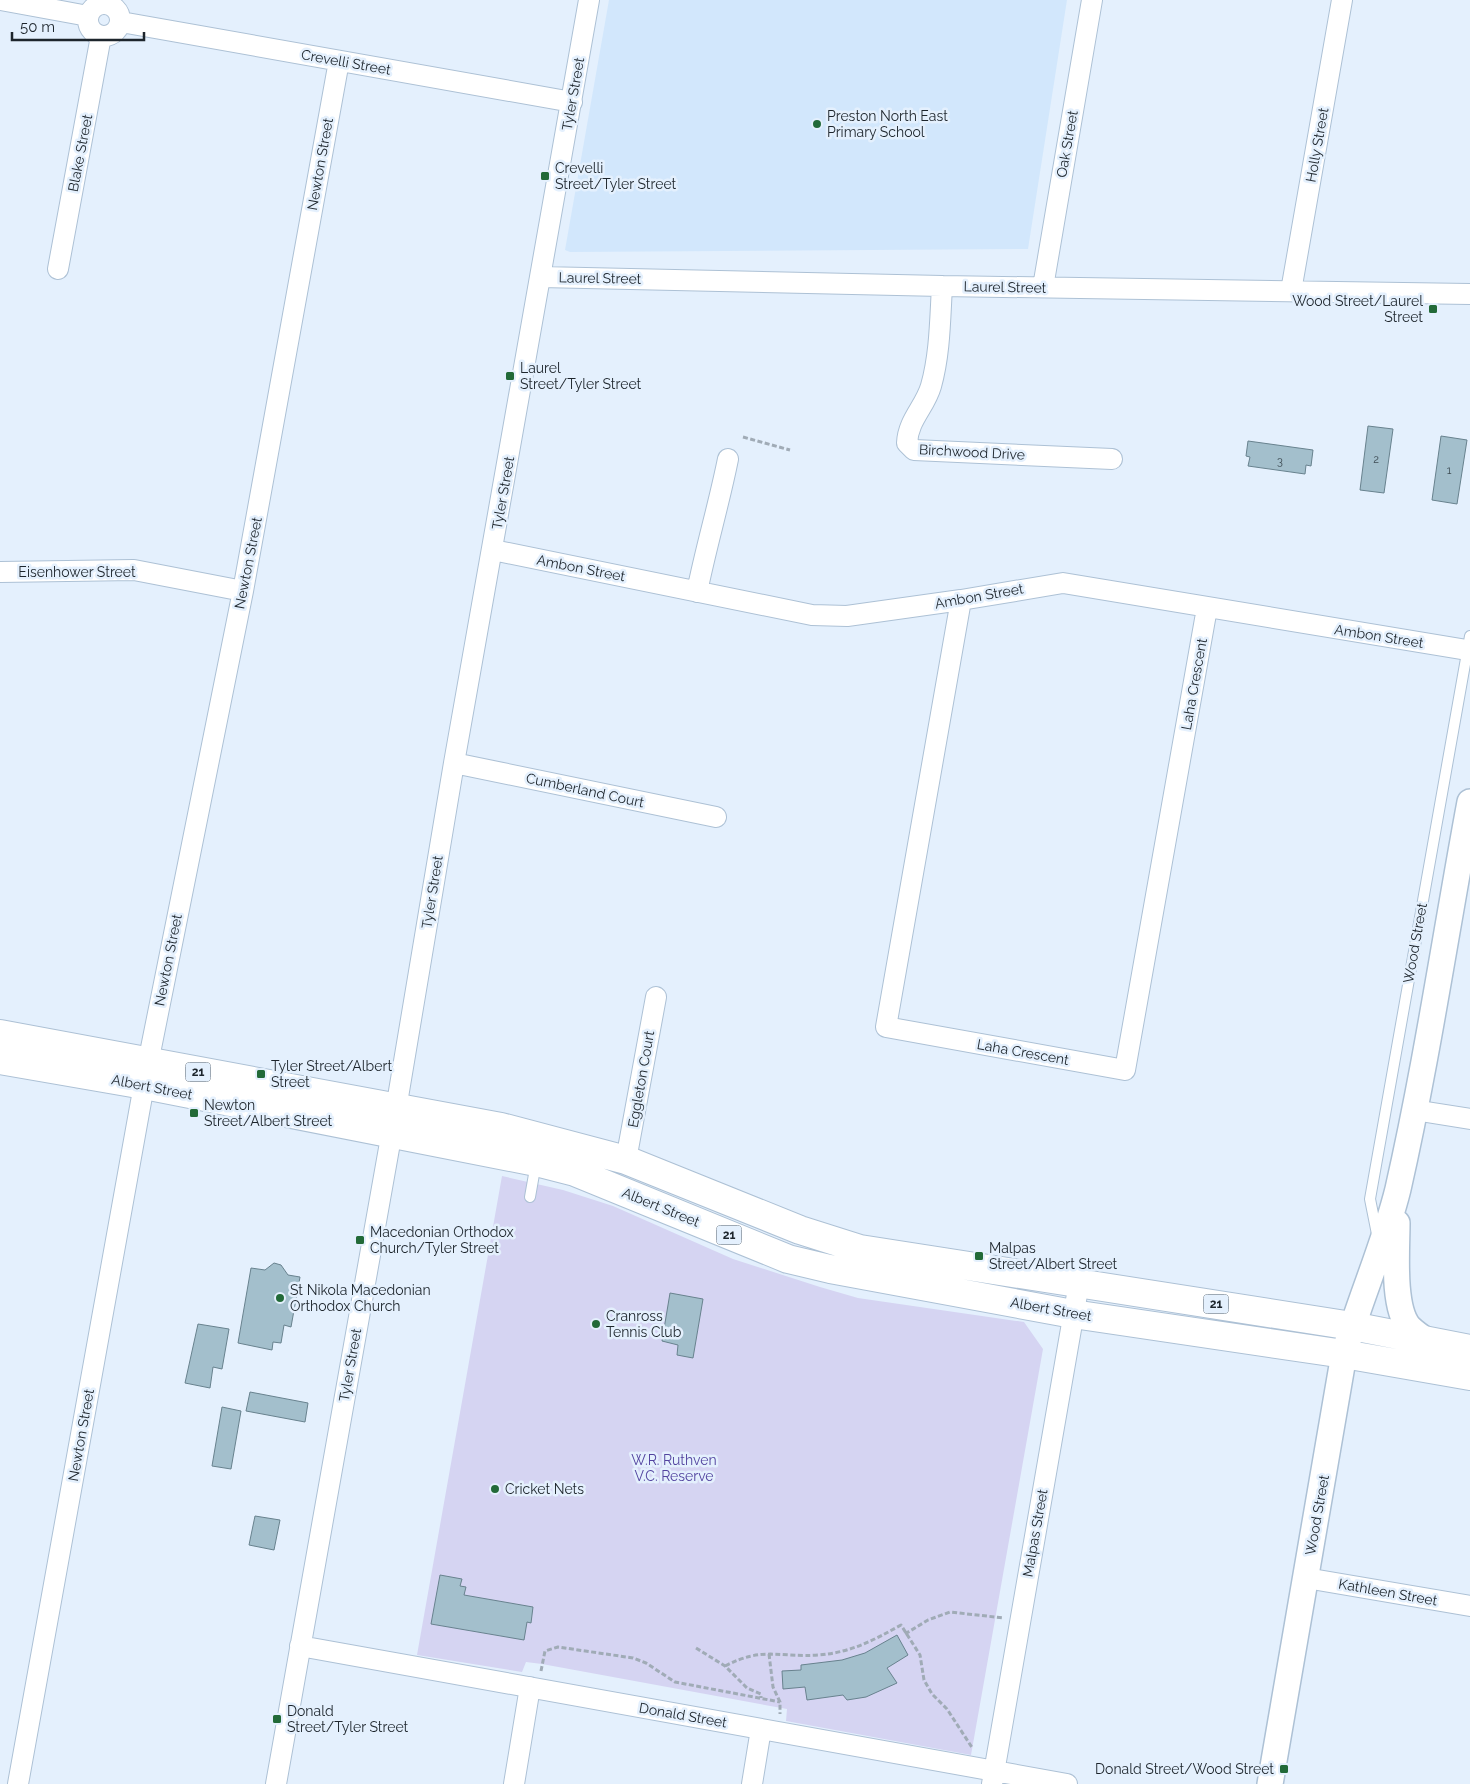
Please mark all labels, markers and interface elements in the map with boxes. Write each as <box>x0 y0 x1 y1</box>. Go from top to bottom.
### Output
scale bar <box>12 10 145 42</box>
text: 50 m <box>20 18 55 36</box>
street label: Crevelli Street <box>300 46 392 78</box>
street label: Tyler Street <box>559 56 587 132</box>
street label: Holly Street <box>1303 106 1331 184</box>
place label: Preston North East Primary School <box>827 108 948 140</box>
street label: Oak Street <box>1053 109 1081 179</box>
street label: Blake Street <box>65 113 95 193</box>
street label: Newton Street <box>304 116 336 211</box>
marker: Preston North East Primary School <box>811 118 823 130</box>
place label: Crevelli Street/Tyler Street <box>555 160 677 192</box>
marker: Crevelli Street/Tyler Street <box>539 170 551 182</box>
street label: Laurel Street <box>558 269 642 287</box>
street label: Laurel Street <box>963 278 1047 296</box>
place label: Wood Street/Laurel Street <box>1292 293 1423 325</box>
marker: Wood Street/Laurel Street <box>1427 303 1439 315</box>
place label: Laurel Street/Tyler Street <box>520 360 642 392</box>
marker: Laurel Street/Tyler Street <box>504 370 516 382</box>
street label: Birchwood Drive <box>919 441 1025 463</box>
house number: 2 <box>1373 453 1379 466</box>
street label: Tyler Street <box>489 455 517 531</box>
house number: 3 <box>1277 455 1283 468</box>
house number: 1 <box>1447 464 1452 477</box>
street label: Newton Street <box>231 515 265 610</box>
street label: Ambon Street <box>535 552 627 584</box>
street label: Eisenhower Street <box>18 564 136 580</box>
street label: Ambon Street <box>933 580 1025 612</box>
street label: Ambon Street <box>1333 621 1425 651</box>
street label: Laha Crescent <box>1178 636 1210 731</box>
street label: Cumberland Court <box>525 770 646 810</box>
street label: Tyler Street <box>418 854 446 930</box>
street label: Wood Street <box>1400 901 1430 985</box>
street label: Newton Street <box>151 912 185 1007</box>
street label: Eggleton Court <box>625 1029 657 1129</box>
street label: Laha Crescent <box>976 1036 1071 1068</box>
place label: Tyler Street/Albert Street <box>271 1058 392 1090</box>
road number: 21 <box>186 1062 210 1082</box>
marker: Tyler Street/Albert Street <box>255 1068 267 1080</box>
street label: Albert Street <box>110 1071 194 1103</box>
place label: Newton Street/Albert Street <box>204 1097 333 1129</box>
marker: Newton Street/Albert Street <box>188 1107 200 1119</box>
street label: Albert Street <box>620 1184 702 1230</box>
place label: Macedonian Orthodox Church/Tyler Street <box>370 1224 514 1256</box>
road number: 21 <box>716 1226 742 1244</box>
marker: Macedonian Orthodox Church/Tyler Street <box>354 1234 366 1246</box>
place label: Malpas Street/Albert Street <box>989 1240 1118 1272</box>
marker: Malpas Street/Albert Street <box>973 1250 985 1262</box>
place label: St Nikola Macedonian Orthodox Church <box>290 1282 431 1314</box>
marker: St Nikola Macedonian Orthodox Church <box>274 1292 286 1304</box>
street label: Albert Street <box>1009 1294 1093 1324</box>
road number: 21 <box>1204 1295 1228 1314</box>
place label: Cranross Tennis Club <box>606 1308 682 1340</box>
marker: Cranross Tennis Club <box>590 1318 602 1330</box>
street label: Tyler Street <box>336 1327 364 1403</box>
street label: Newton Street <box>65 1387 97 1482</box>
park label: W.R. Ruthven V.C. Reserve <box>631 1452 717 1484</box>
street label: Wood Street <box>1302 1473 1332 1557</box>
place label: Cricket Nets <box>505 1481 584 1497</box>
marker: Cricket Nets <box>489 1483 501 1495</box>
street label: Malpas Street <box>1019 1487 1051 1578</box>
street label: Kathleen Street <box>1337 1575 1439 1609</box>
street label: Donald Street <box>638 1699 729 1731</box>
place label: Donald Street/Tyler Street <box>287 1703 409 1735</box>
marker: Donald Street/Tyler Street <box>271 1713 283 1725</box>
place label: Donald Street/Wood Street <box>1095 1761 1274 1777</box>
marker: Donald Street/Wood Street <box>1278 1763 1290 1775</box>

